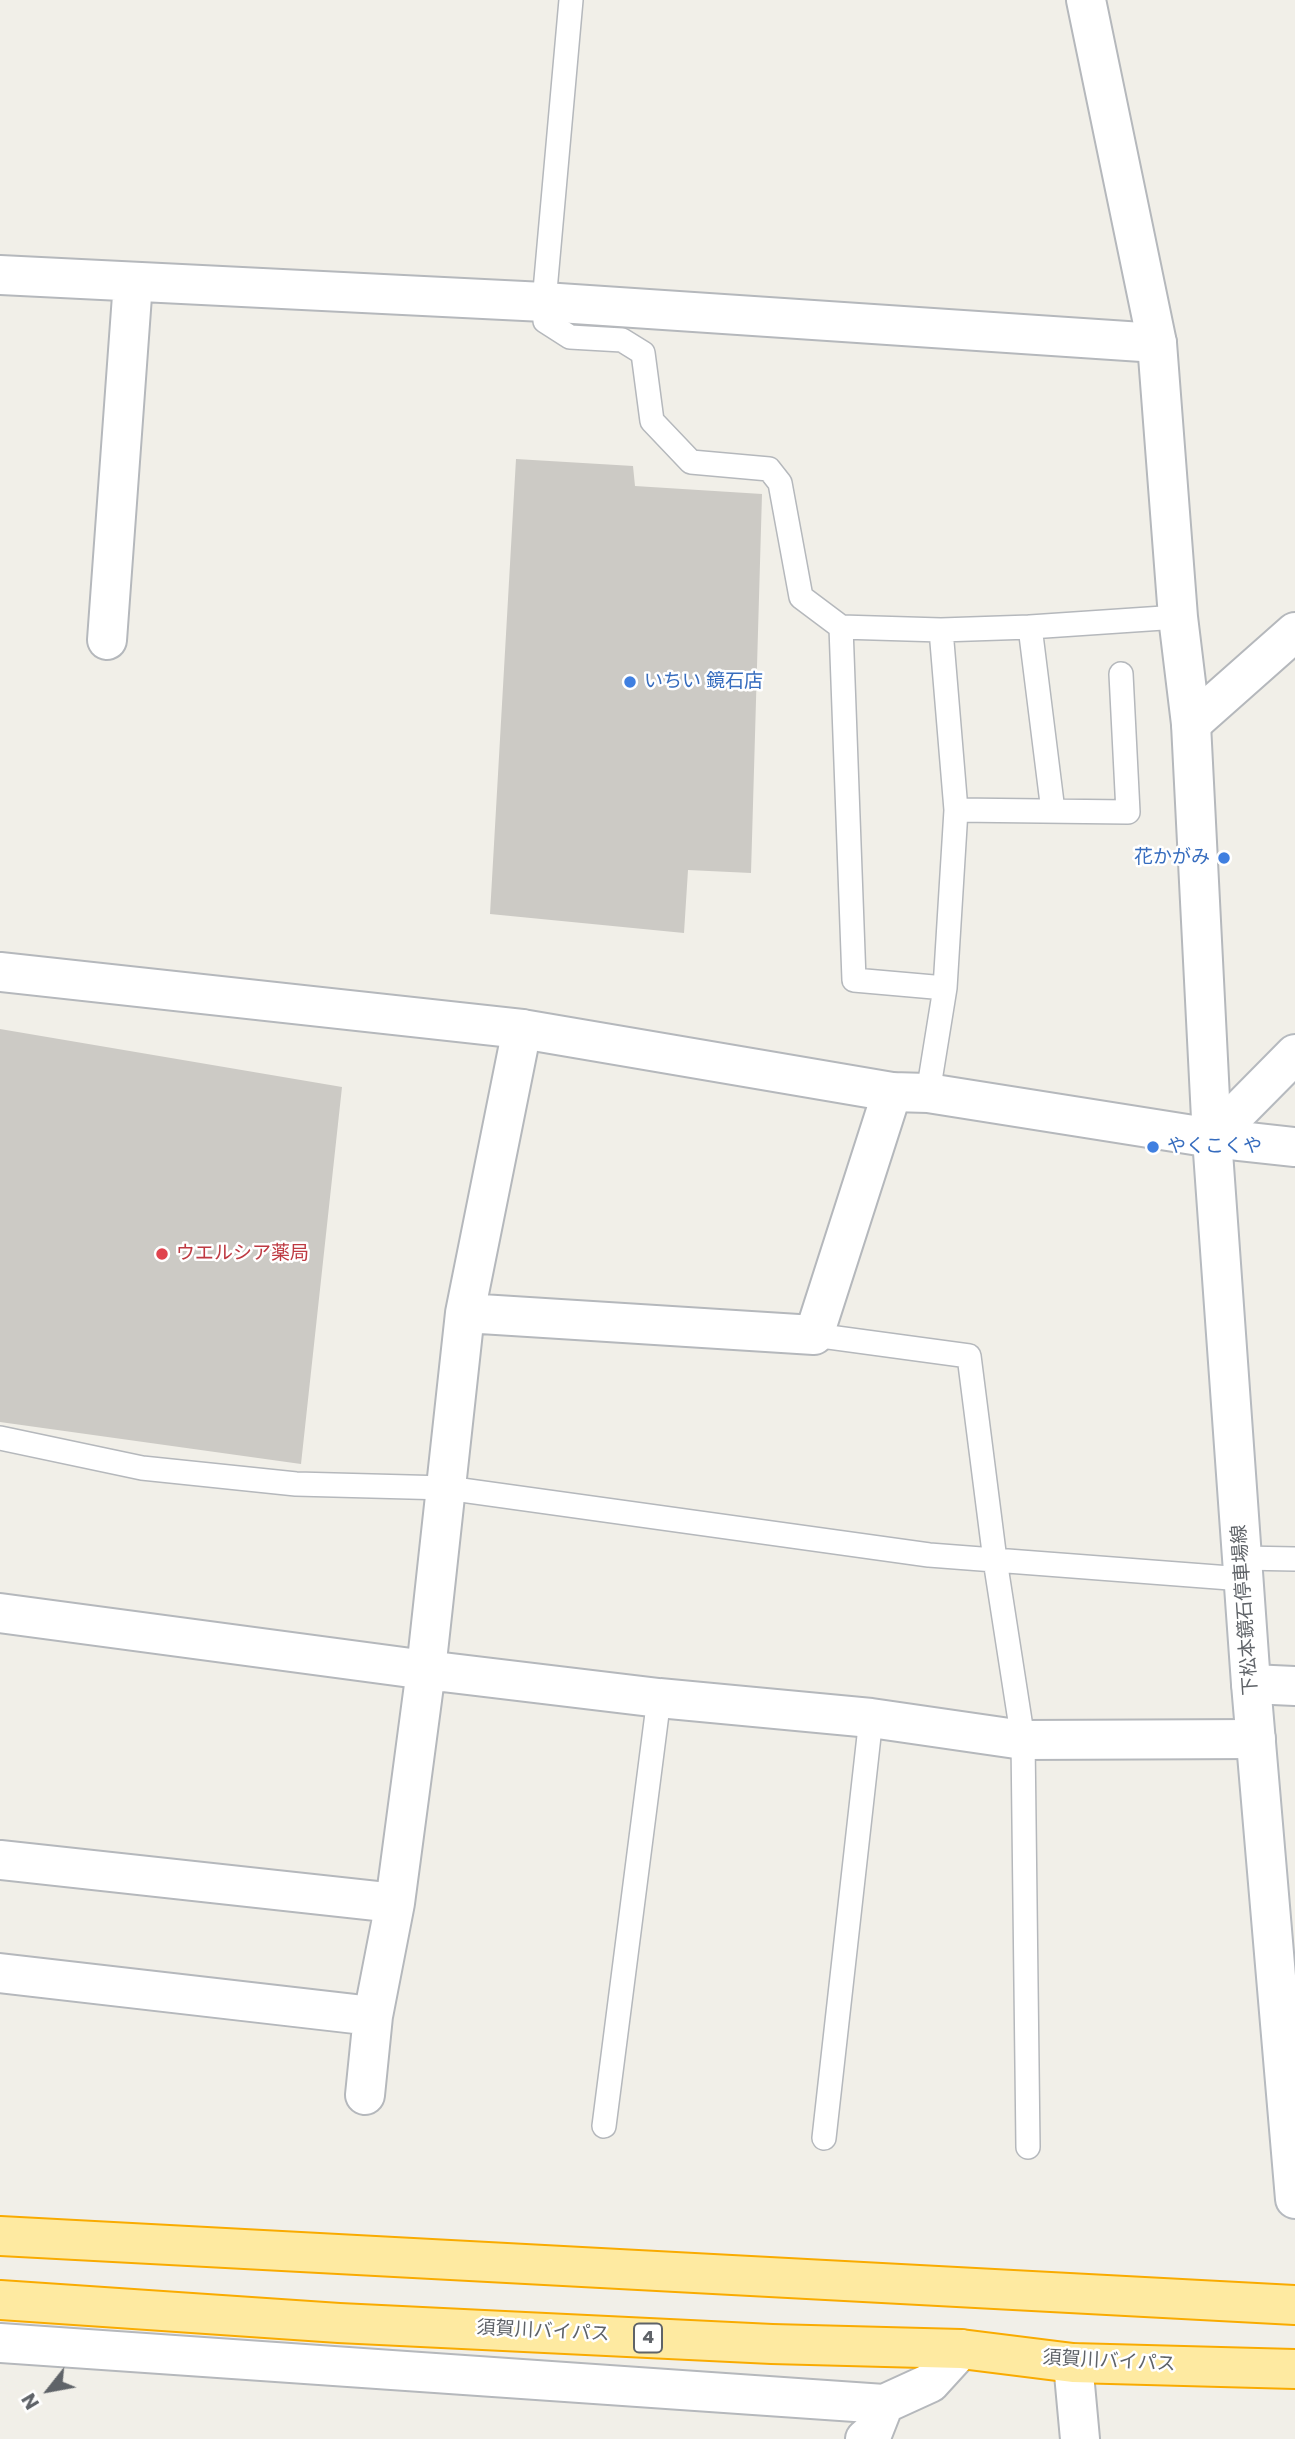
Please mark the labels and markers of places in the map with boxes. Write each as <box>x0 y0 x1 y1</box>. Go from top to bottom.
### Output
place label: いちい 鏡石店 <box>644 671 763 693</box>
marker: いちい 鏡石店 <box>622 674 638 690</box>
place label: 花かがみ <box>1134 847 1210 869</box>
marker: 花かがみ <box>1216 850 1232 866</box>
place label: やくこくや <box>1167 1136 1262 1158</box>
marker: やくこくや <box>1145 1139 1161 1155</box>
place label: ウエルシア薬局 <box>176 1243 309 1265</box>
marker: ウエルシア薬局 <box>154 1246 170 1262</box>

